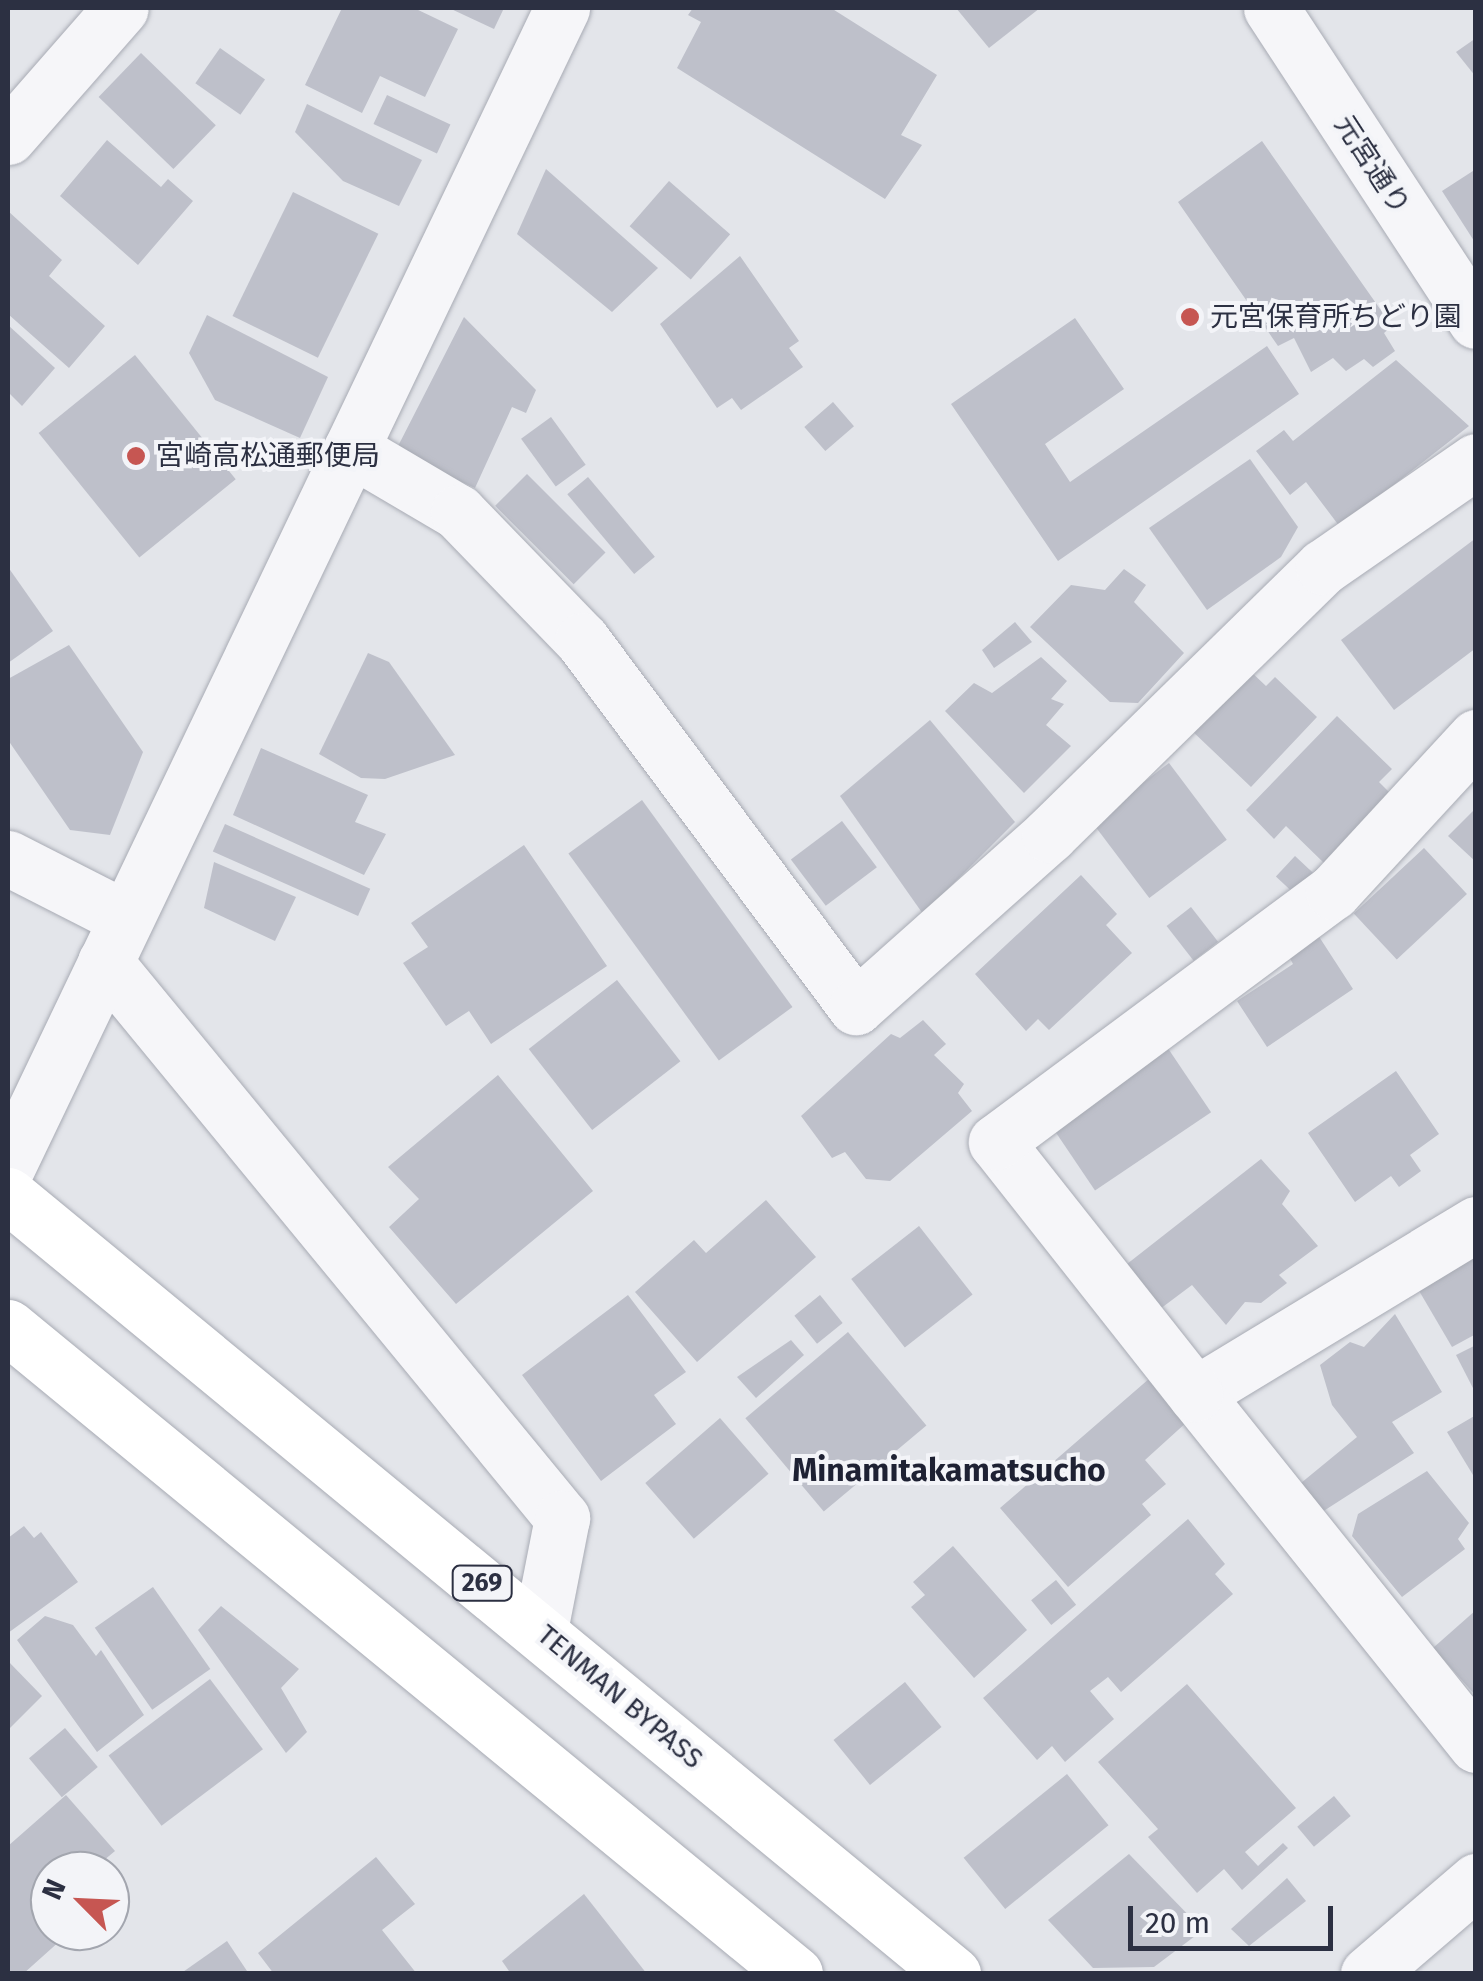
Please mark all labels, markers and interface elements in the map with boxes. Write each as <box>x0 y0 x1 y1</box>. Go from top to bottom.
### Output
street label: 元宮通り <box>1327 109 1417 221</box>
place label: 元宮保育所ちどり園 <box>1210 300 1462 334</box>
marker: 元宮保育所ちどり園 <box>1179 306 1201 328</box>
place label: 宮崎高松通郵便局 <box>156 439 380 473</box>
marker: 宮崎高松通郵便局 <box>125 445 147 467</box>
district label: Minamitakamatsucho <box>792 1451 1106 1489</box>
road number: 269 <box>450 1563 514 1603</box>
street label: TENMAN BYPASS <box>530 1618 710 1776</box>
north arrow <box>30 1851 130 1951</box>
text: N <box>35 1874 73 1905</box>
scale bar <box>1133 1886 1338 1948</box>
text: 20 m <box>1145 1905 1210 1941</box>

